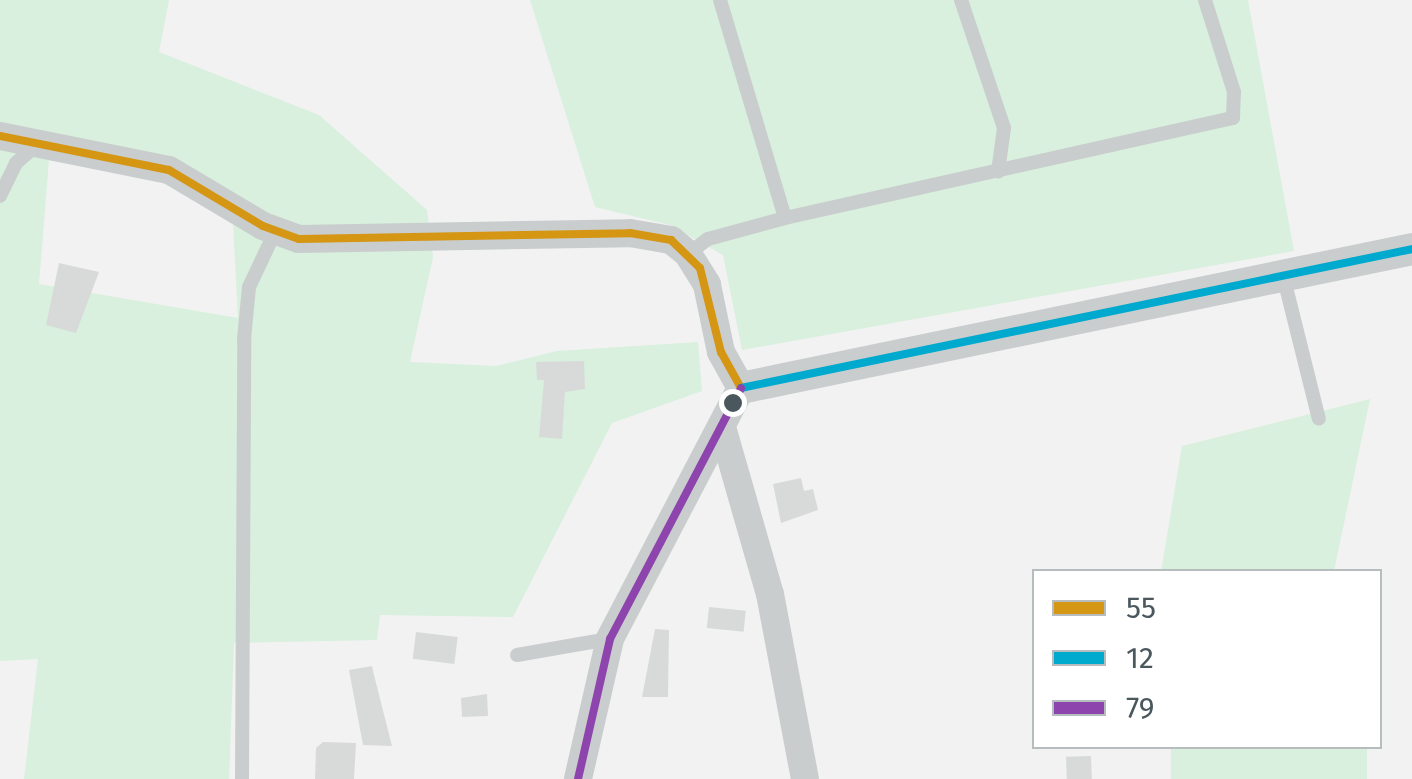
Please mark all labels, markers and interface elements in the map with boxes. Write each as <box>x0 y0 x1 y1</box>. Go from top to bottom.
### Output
unlabelled marker <box>723 393 743 413</box>
legend <box>1032 569 1382 749</box>
text: 55 <box>1126 590 1156 626</box>
text: 12 <box>1126 640 1154 676</box>
text: 79 <box>1126 690 1155 726</box>

